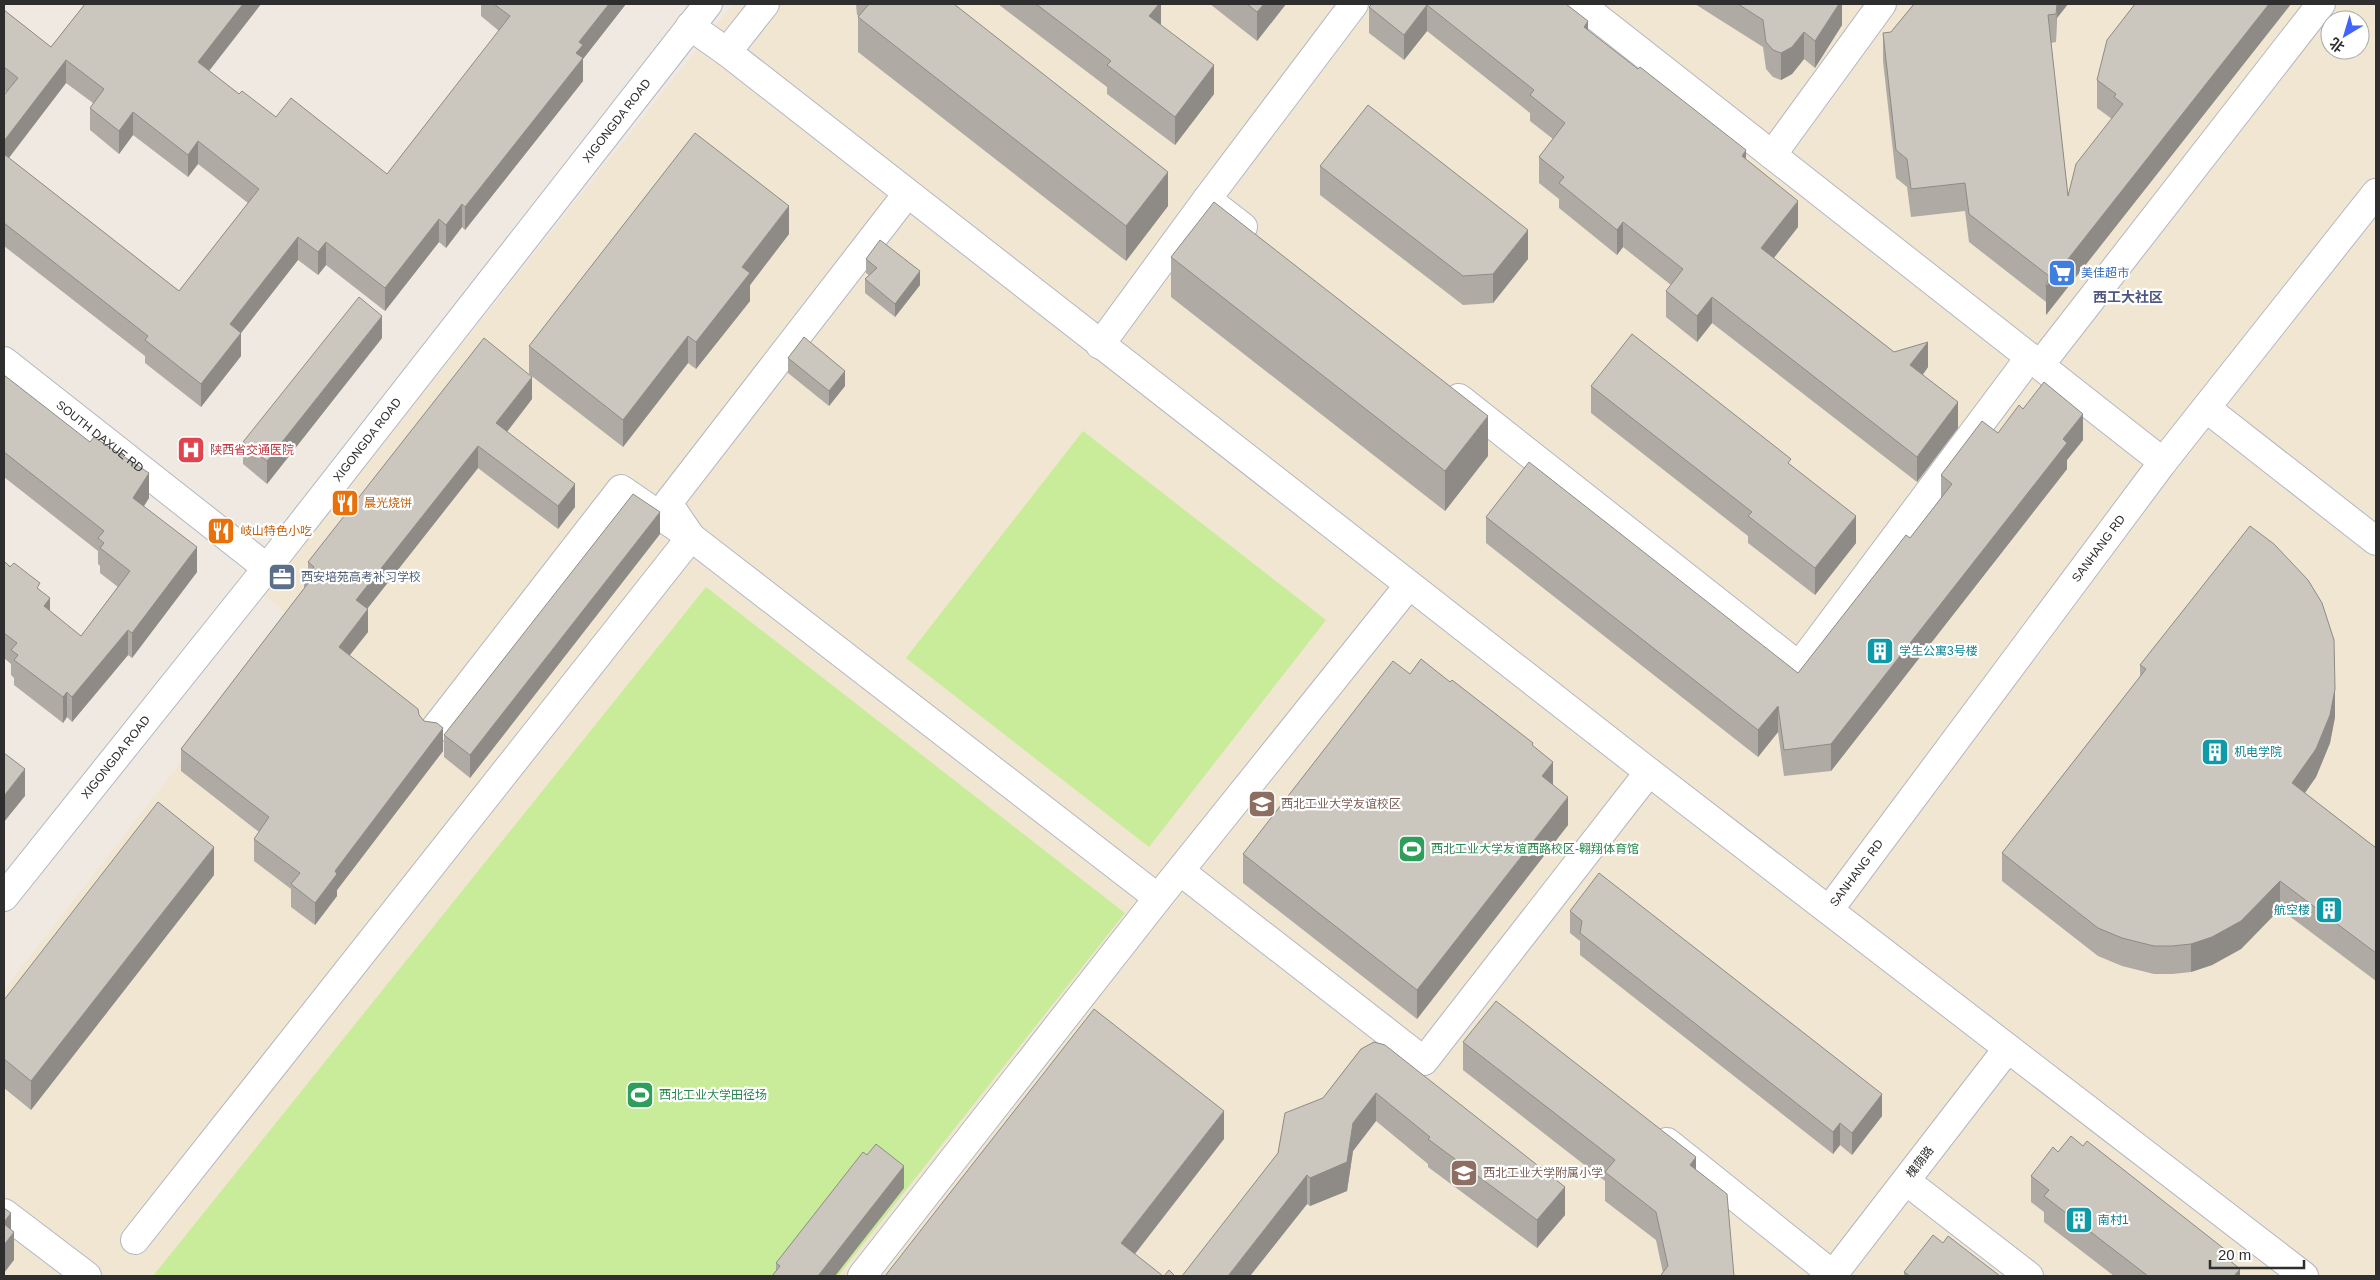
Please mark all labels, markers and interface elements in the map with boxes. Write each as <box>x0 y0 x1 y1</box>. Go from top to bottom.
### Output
north arrow <box>2320 10 2370 60</box>
text: 北 <box>2327 35 2347 56</box>
street label: XIGONGDA ROAD <box>580 76 654 165</box>
supermarket icon: 美佳超市 <box>2047 258 2077 288</box>
place label: 美佳超市 <box>2081 266 2129 280</box>
district label: 西工大社区 <box>2093 289 2163 305</box>
street label: XIGONGDA ROAD <box>330 395 404 484</box>
street label: SOUTH DAXUE RD <box>53 398 147 475</box>
hospital icon: 陕西省交通医院 <box>176 435 206 465</box>
place label: 陕西省交通医院 <box>210 443 294 457</box>
restaurant icon: 晨光烧饼 <box>330 488 360 518</box>
place label: 晨光烧饼 <box>364 496 412 510</box>
street label: SANHANG RD <box>2069 512 2128 585</box>
restaurant icon: 岐山特色小吃 <box>206 516 236 546</box>
place label: 岐山特色小吃 <box>240 524 312 538</box>
office icon: 西安培苑高考补习学校 <box>267 562 297 592</box>
place label: 西安培苑高考补习学校 <box>301 570 421 584</box>
building icon: 学生公寓3号楼 <box>1865 636 1895 666</box>
place label: 学生公寓3号楼 <box>1899 644 1978 658</box>
street label: XIGONGDA ROAD <box>78 713 153 801</box>
building icon: 机电学院 <box>2200 737 2230 767</box>
place label: 机电学院 <box>2234 745 2282 759</box>
school or university icon: 西北工业大学友谊校区 <box>1247 789 1277 819</box>
place label: 西北工业大学友谊校区 <box>1281 797 1401 811</box>
sports icon: 西北工业大学友谊西路校区-翱翔体育馆 <box>1397 834 1427 864</box>
street label: SANHANG RD <box>1827 837 1886 909</box>
place label: 西北工业大学友谊西路校区-翱翔体育馆 <box>1431 842 1639 856</box>
building icon: 航空楼 <box>2314 895 2344 925</box>
place label: 航空楼 <box>2274 903 2310 917</box>
sports icon: 西北工业大学田径场 <box>625 1080 655 1110</box>
place label: 西北工业大学田径场 <box>659 1088 767 1102</box>
street label: 槐荫路 <box>1903 1144 1937 1180</box>
school or university icon: 西北工业大学附属小学 <box>1449 1158 1479 1188</box>
place label: 西北工业大学附属小学 <box>1483 1166 1603 1180</box>
building icon: 南村1 <box>2064 1205 2094 1235</box>
place label: 南村1 <box>2098 1213 2129 1227</box>
scale bar <box>2210 1238 2304 1270</box>
text: 20 m <box>2218 1246 2251 1263</box>

